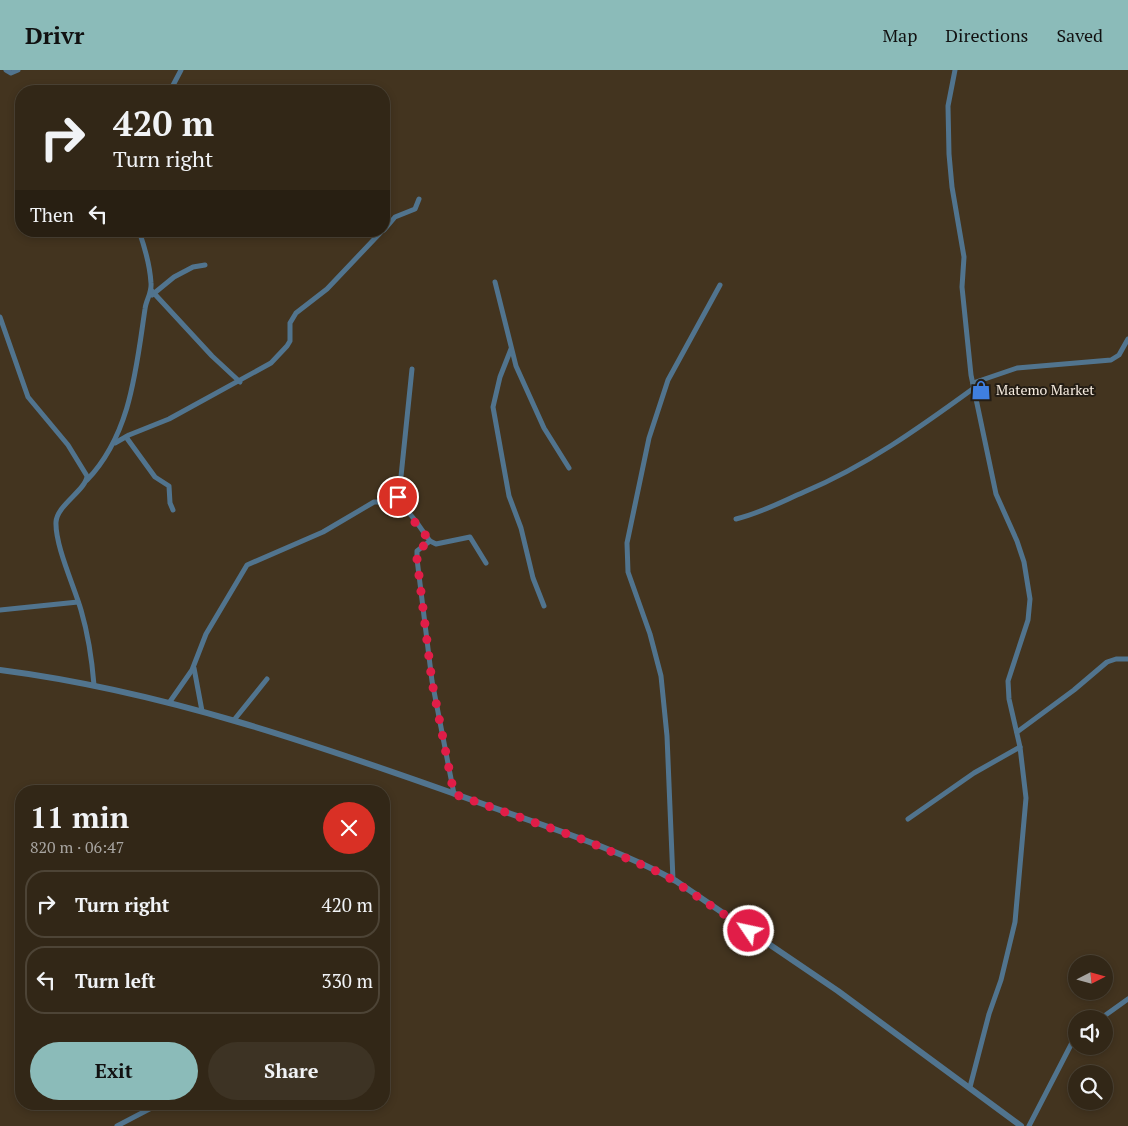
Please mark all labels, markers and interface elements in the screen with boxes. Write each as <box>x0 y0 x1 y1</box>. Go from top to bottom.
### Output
text: Drivr <box>25 19 84 51</box>
text: Map <box>882 23 917 47</box>
text: Directions <box>945 23 1028 47</box>
text: Saved <box>1056 23 1103 47</box>
text: 420 m <box>113 100 214 146</box>
icon: right <box>30 105 95 170</box>
text: Turn right <box>113 144 213 173</box>
icon: left <box>84 200 112 228</box>
text: Then <box>30 202 74 227</box>
shop icon: Matemo Market <box>970 379 992 401</box>
place label: Matemo Market <box>996 380 1095 399</box>
pin <box>377 476 419 518</box>
icon: arrive <box>384 483 412 511</box>
text: 11 min <box>30 797 129 837</box>
button: close <box>323 802 375 854</box>
text: 820 m · 06:47 <box>30 836 124 858</box>
icon: right <box>32 890 60 918</box>
text: Turn right <box>75 892 169 917</box>
text: 420 m <box>322 892 373 917</box>
position arrow <box>722 904 774 956</box>
north arrow <box>1068 955 1112 1000</box>
map controls <box>1068 955 1113 1110</box>
icon: left <box>32 966 60 994</box>
text: Turn left <box>75 968 156 993</box>
text: 330 m <box>322 968 373 993</box>
button: sound <box>1068 1010 1113 1055</box>
button: Exit <box>30 1042 198 1100</box>
button: Share <box>208 1042 375 1100</box>
button: search <box>1068 1065 1113 1110</box>

